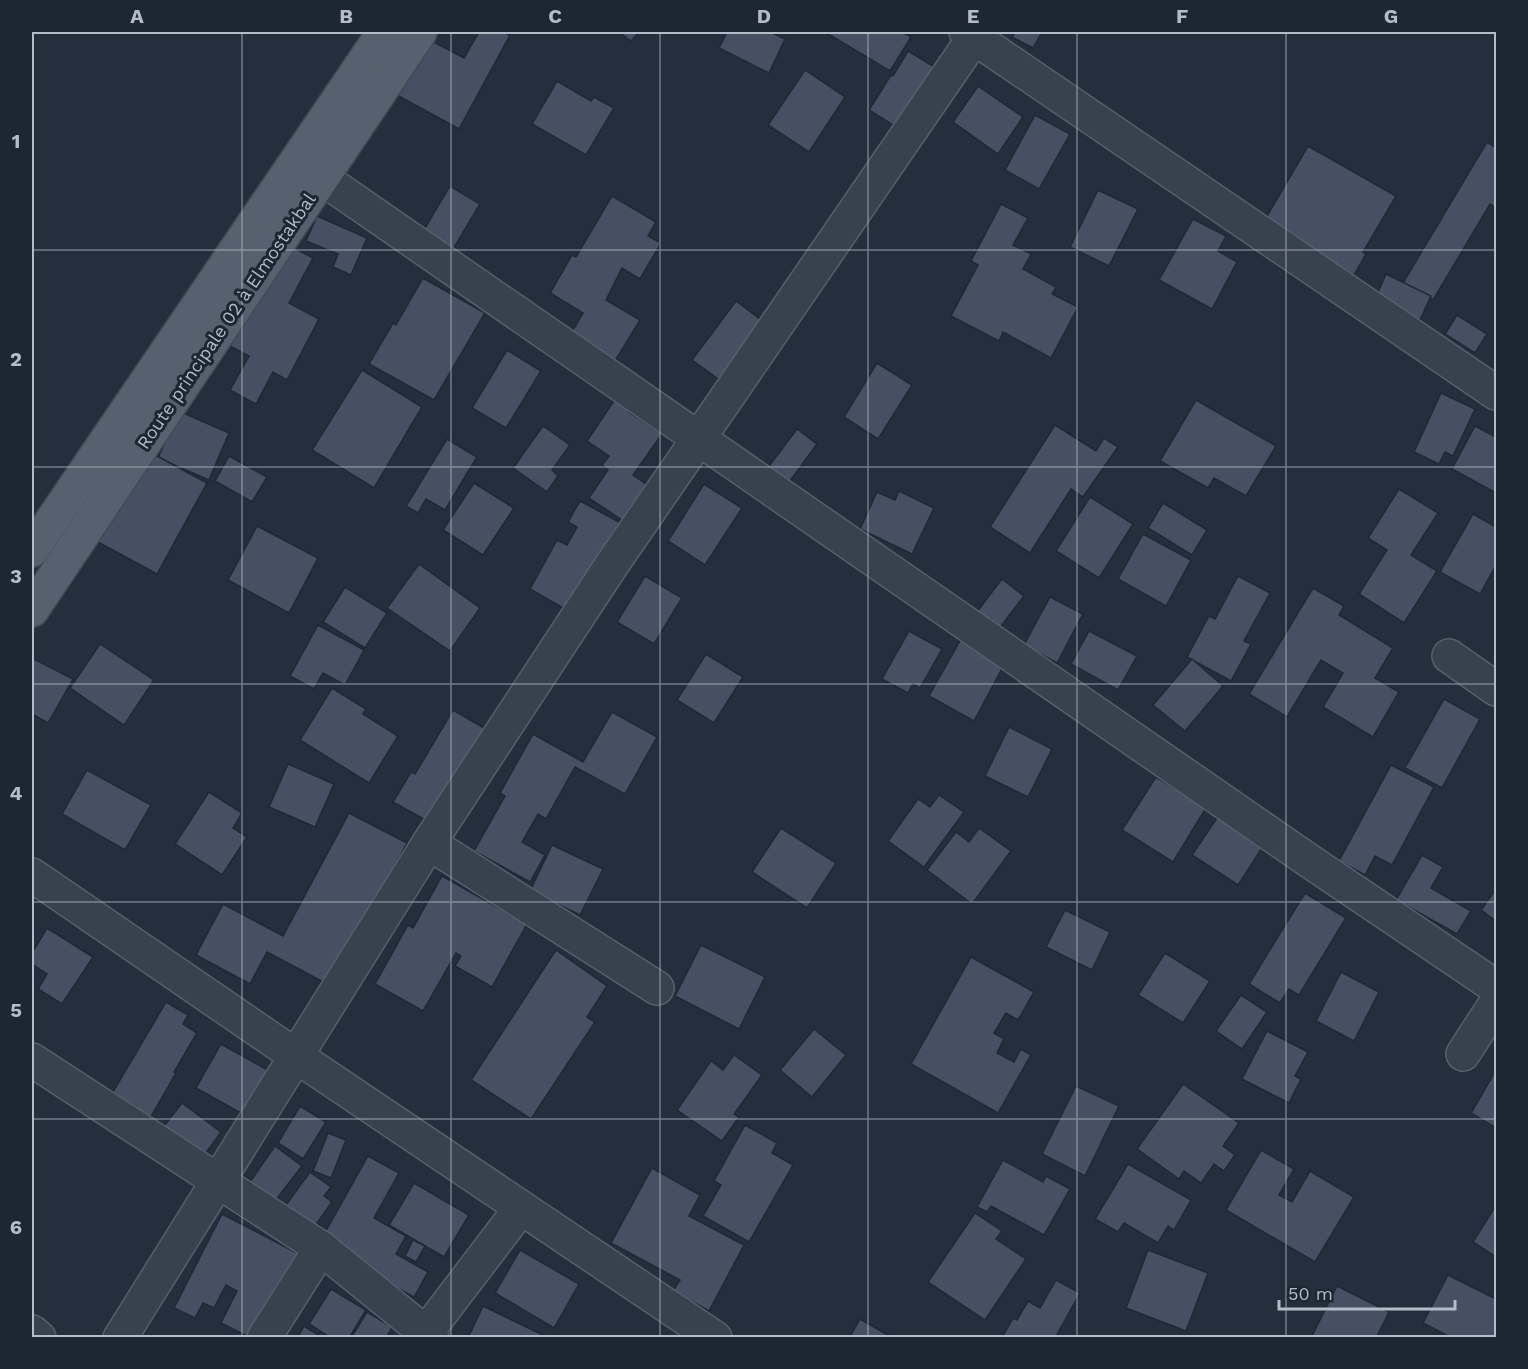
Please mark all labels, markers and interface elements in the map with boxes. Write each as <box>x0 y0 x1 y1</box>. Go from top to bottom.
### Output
text: A <box>130 4 144 28</box>
text: B <box>339 4 353 28</box>
text: C <box>548 4 562 28</box>
text: D <box>757 4 771 28</box>
text: E <box>967 4 979 28</box>
text: F <box>1176 4 1188 28</box>
text: G <box>1384 4 1398 28</box>
text: 1 <box>12 129 20 153</box>
street label: Route principale 02 à Elmostakbal <box>132 189 320 453</box>
text: 2 <box>10 347 22 371</box>
text: 3 <box>10 564 22 588</box>
text: 4 <box>10 781 23 805</box>
text: 5 <box>10 998 22 1022</box>
text: 6 <box>10 1215 22 1239</box>
scale bar <box>1279 1273 1454 1311</box>
text: 50 m <box>1288 1283 1333 1304</box>

